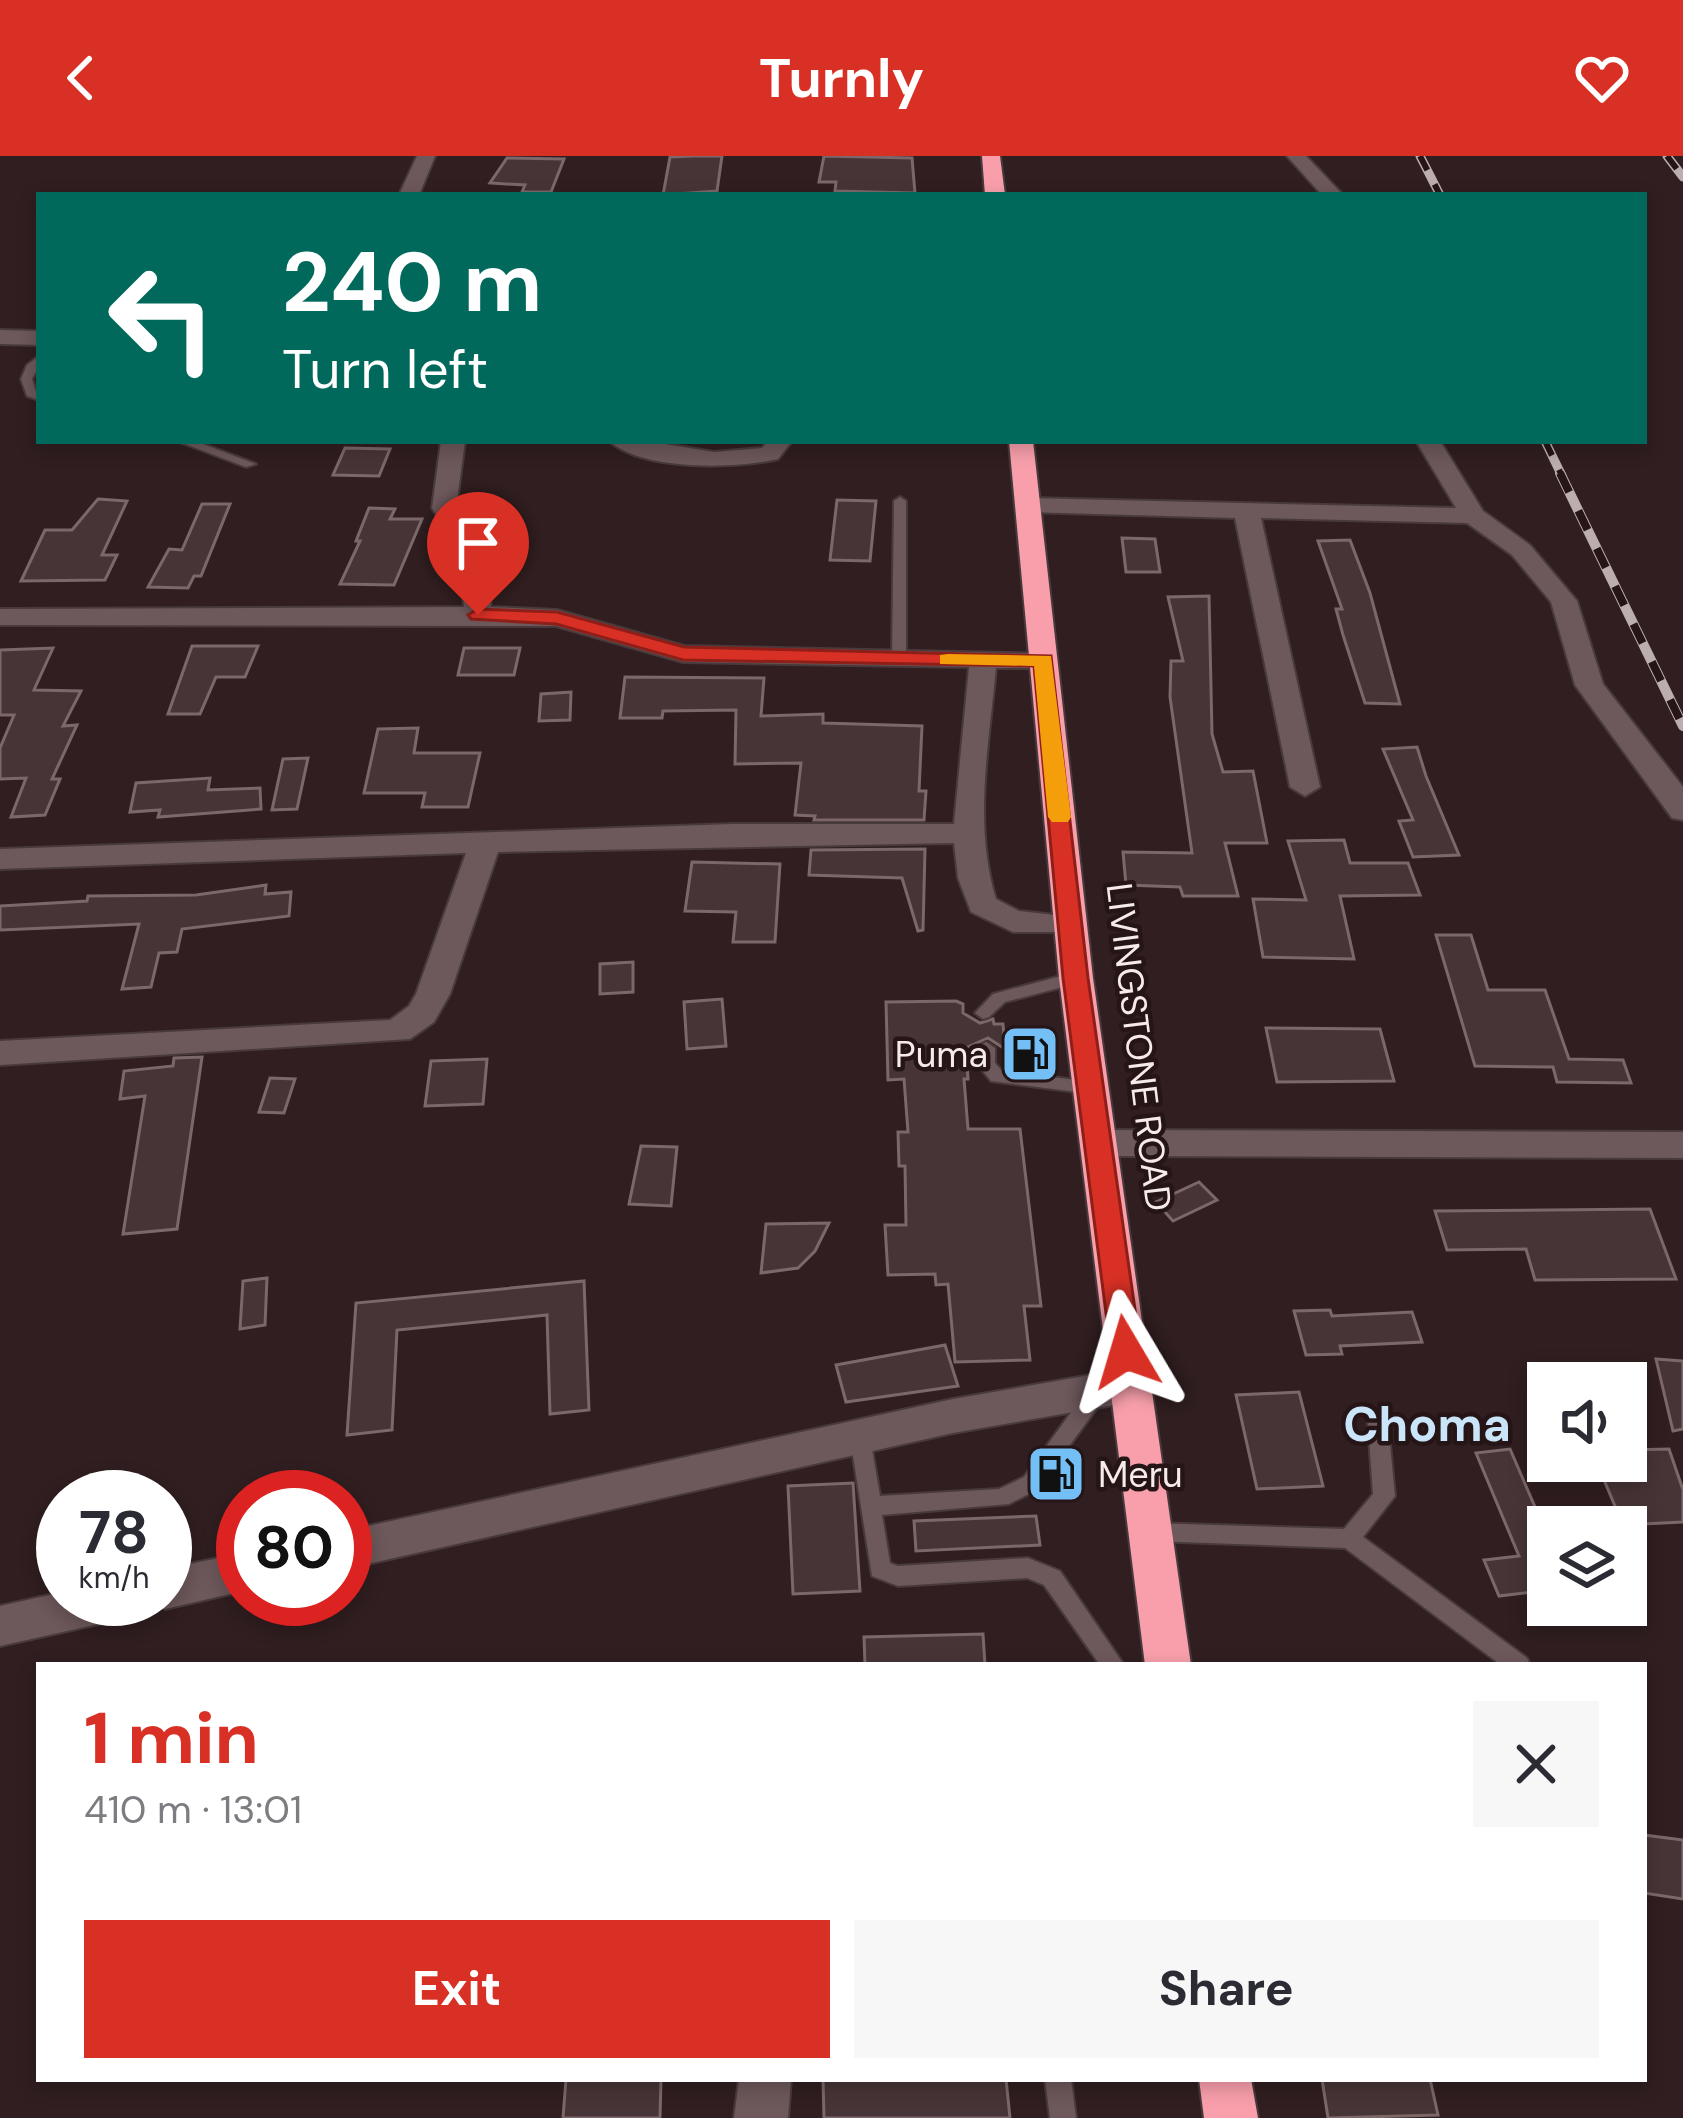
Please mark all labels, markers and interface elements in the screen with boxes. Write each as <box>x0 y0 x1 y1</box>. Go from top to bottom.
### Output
text: Turnly <box>759 43 924 114</box>
icon: back <box>48 45 114 111</box>
icon: heart <box>1569 45 1635 111</box>
text: 240 m <box>282 228 542 337</box>
icon: left <box>84 240 240 396</box>
text: Turn left <box>282 334 488 405</box>
pin <box>427 492 529 615</box>
icon: arrive <box>445 510 511 576</box>
street label: LIVINGSTONE ROAD <box>1096 880 1182 1214</box>
fuel station icon: Puma <box>999 1023 1061 1085</box>
place label: Puma <box>895 1031 988 1078</box>
position arrow <box>1063 1289 1189 1415</box>
map controls <box>1527 1362 1647 1626</box>
button: sound <box>1527 1362 1647 1482</box>
district label: Choma <box>1343 1393 1511 1456</box>
fuel station icon: Meru <box>1025 1443 1087 1505</box>
place label: Meru <box>1098 1451 1183 1498</box>
speed limit sign: 80 <box>216 1470 372 1626</box>
text: 78 <box>79 1493 149 1572</box>
button: layers <box>1527 1506 1647 1626</box>
text: km/h <box>79 1558 149 1597</box>
text: 1 min <box>84 1692 259 1785</box>
button: close <box>1473 1701 1599 1827</box>
text: 410 m · 13:01 <box>84 1784 302 1835</box>
button: Exit <box>84 1920 830 2058</box>
button: Share <box>854 1920 1599 2058</box>

